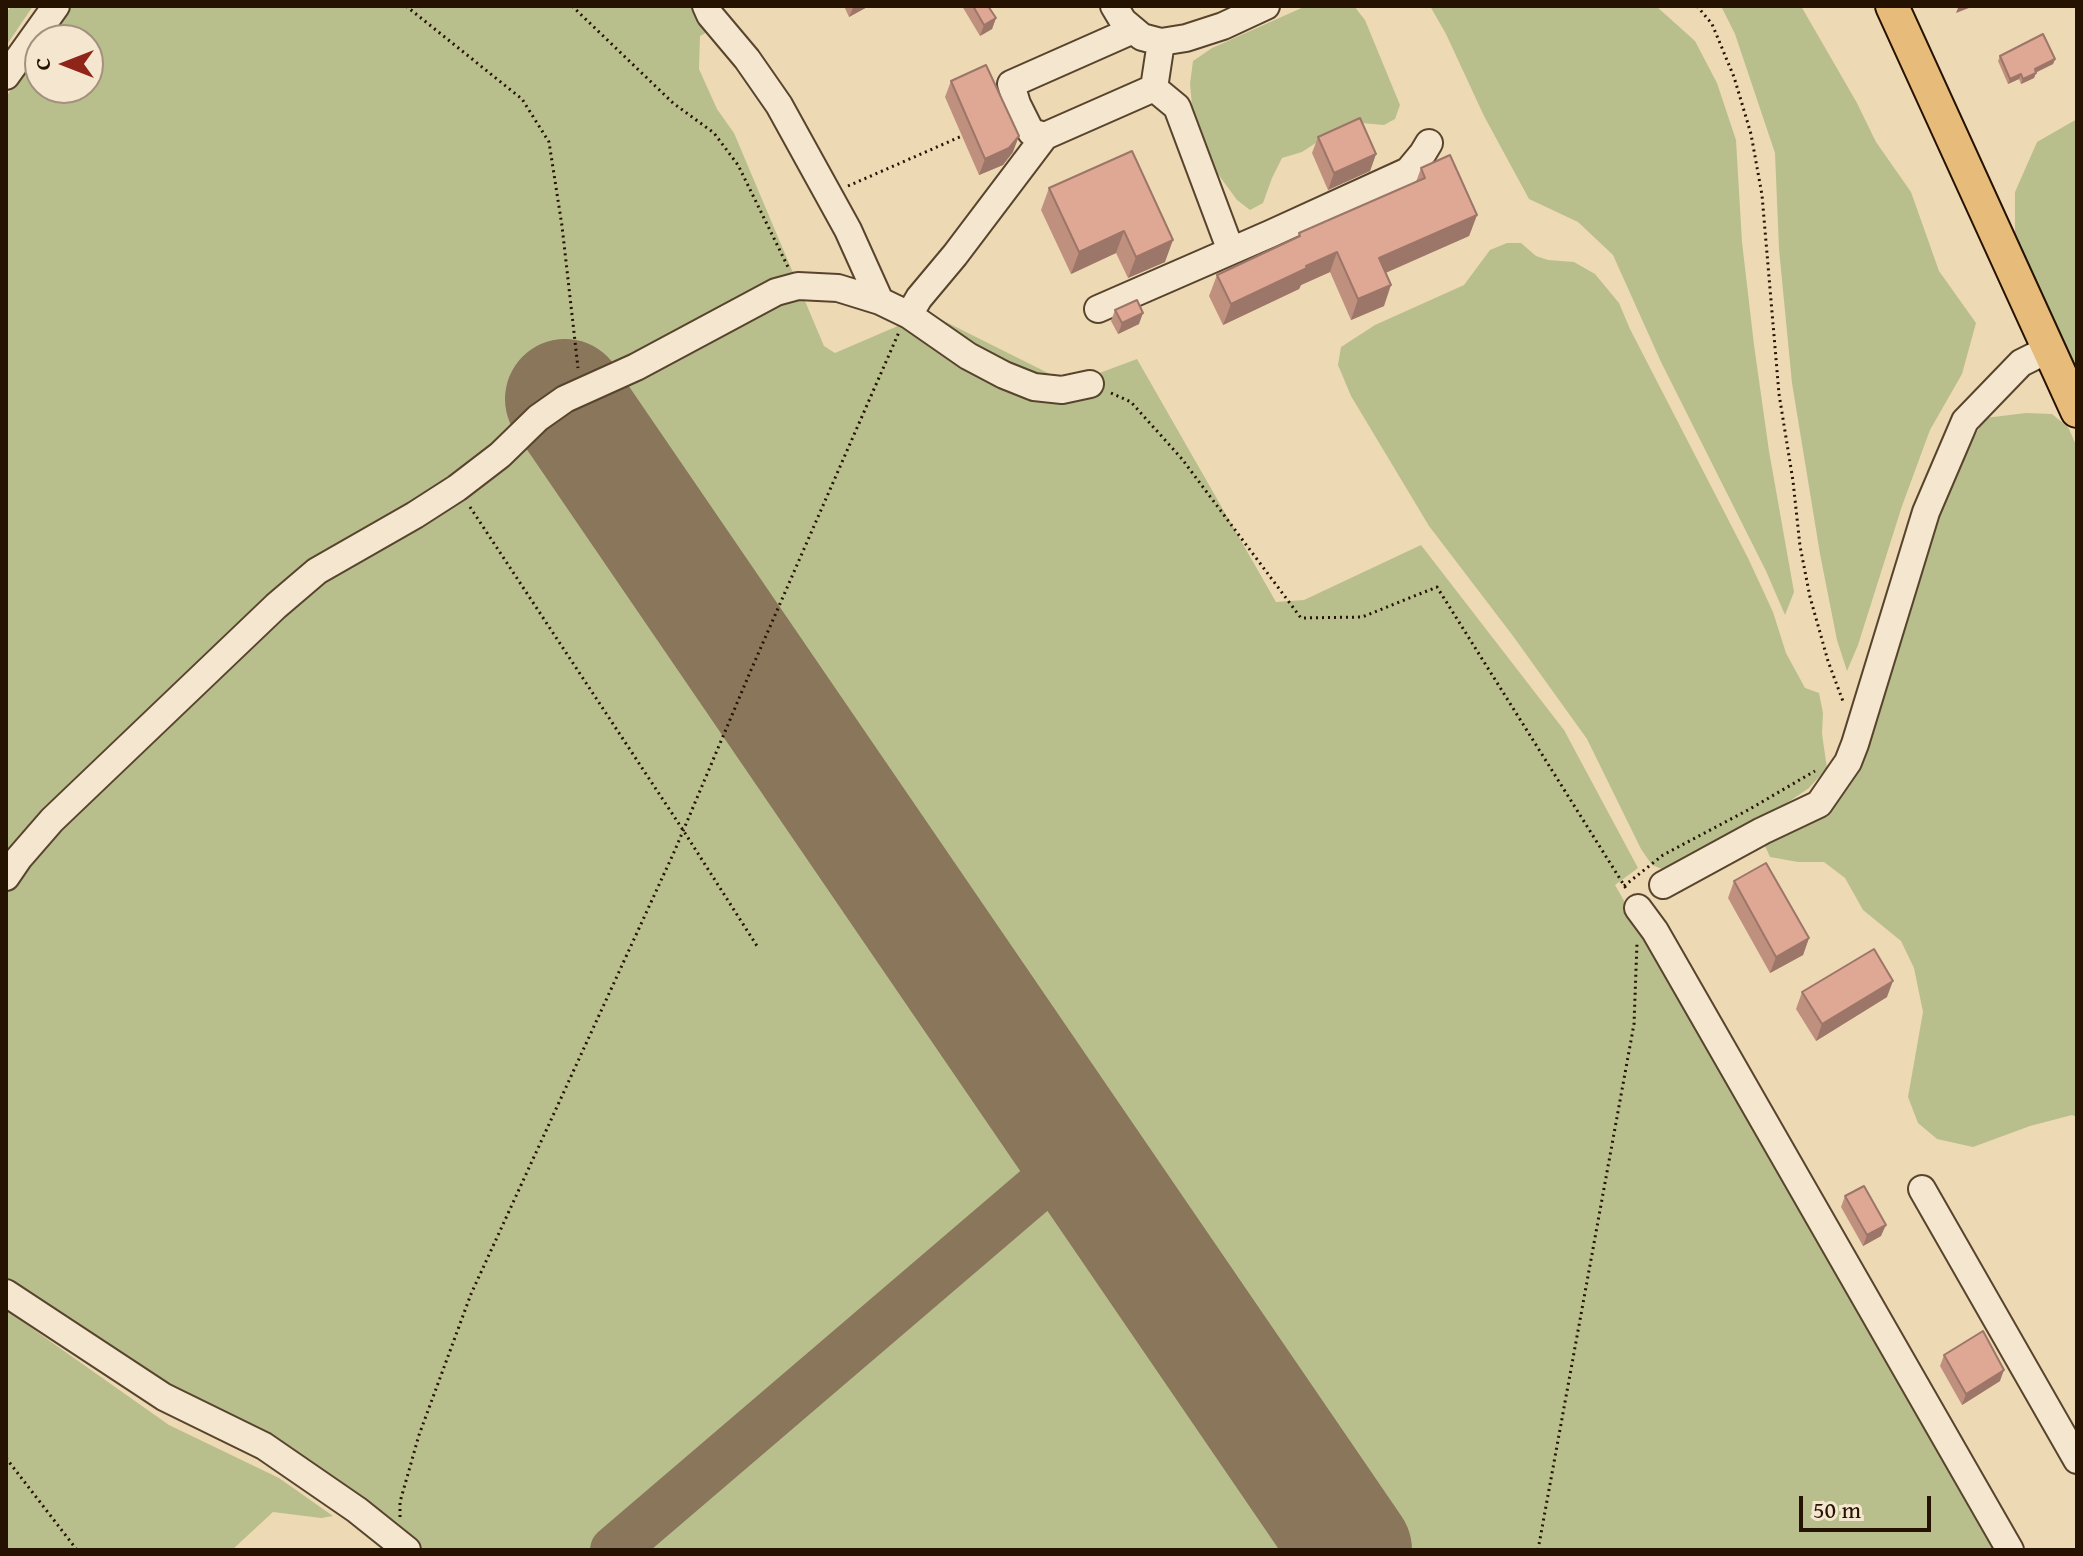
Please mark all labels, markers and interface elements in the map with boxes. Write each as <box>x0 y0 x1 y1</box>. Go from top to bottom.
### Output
north arrow <box>24 24 104 104</box>
text: С <box>26 58 58 70</box>
scale bar <box>1803 1480 1935 1530</box>
text: 50 m <box>1813 1492 1861 1527</box>

